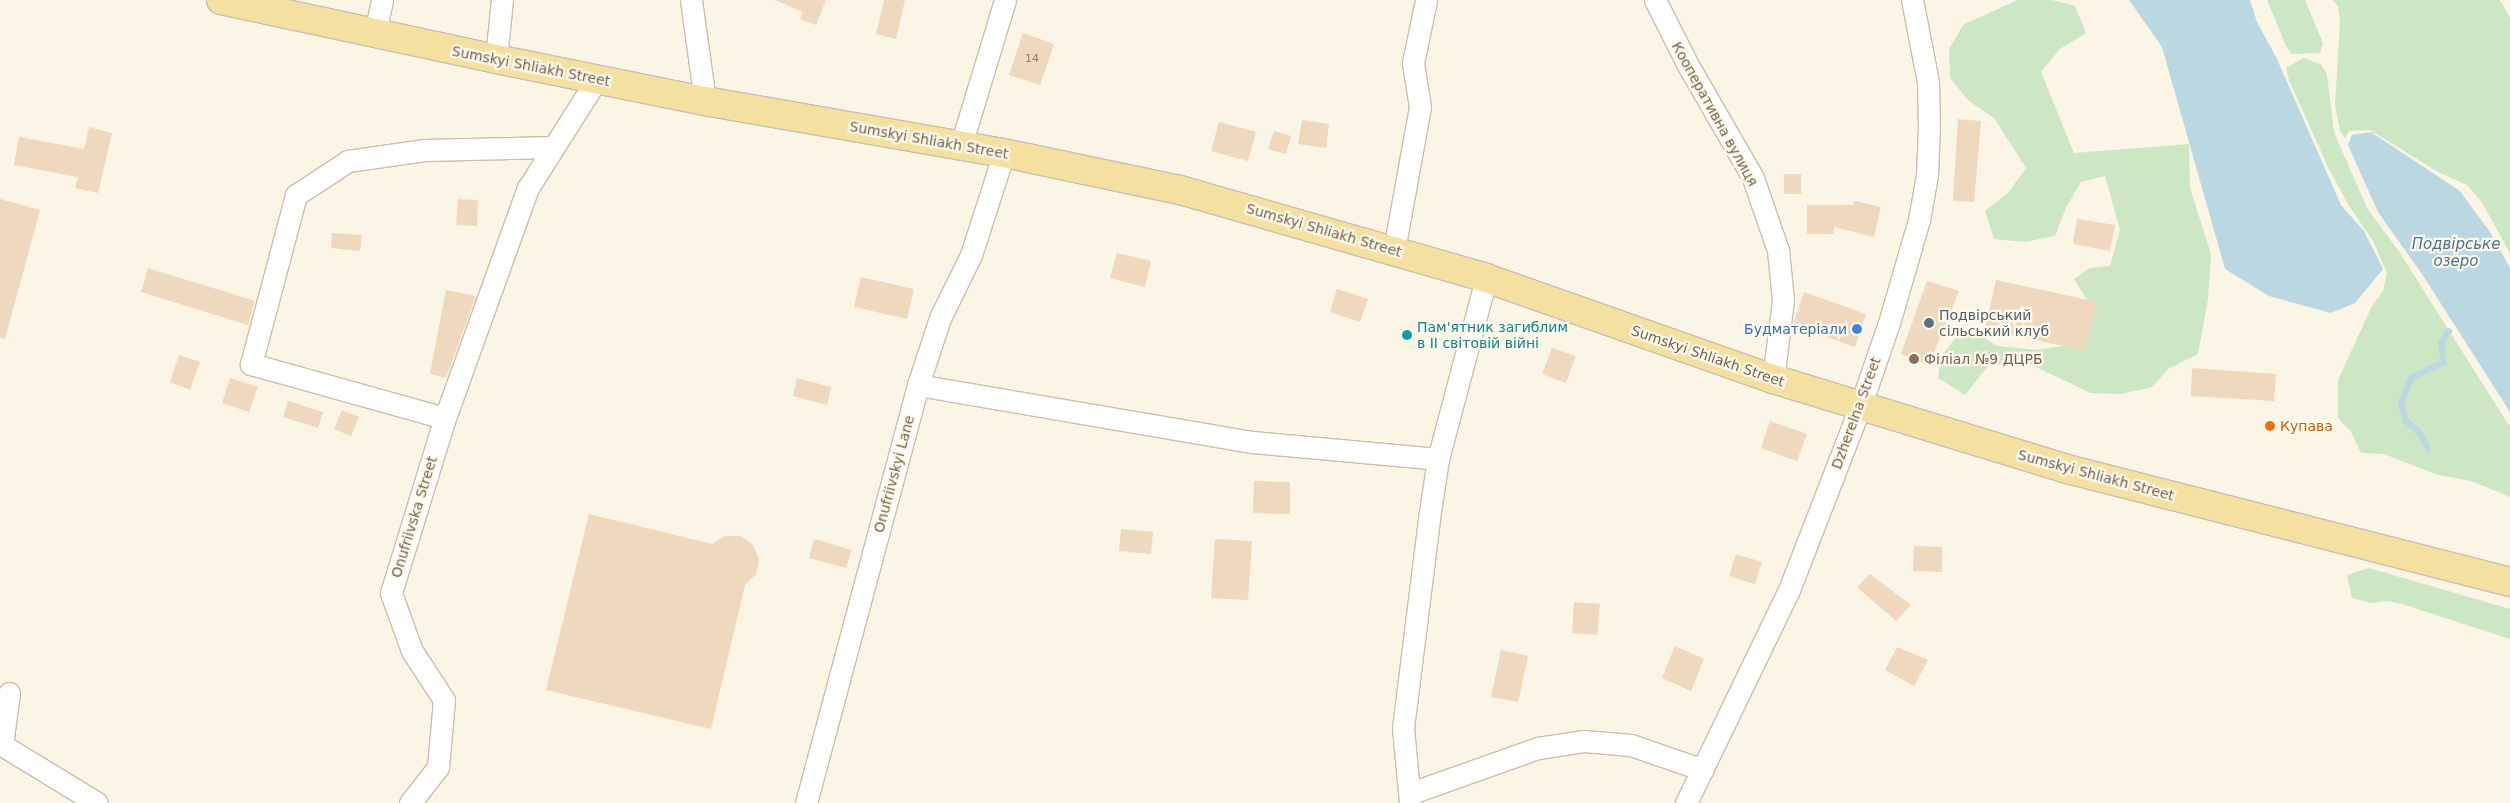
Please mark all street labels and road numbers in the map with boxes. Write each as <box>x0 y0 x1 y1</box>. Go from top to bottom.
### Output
street label: Кооперативна вулиця <box>1668 39 1762 189</box>
street label: Sumskyi Shliakh Street <box>450 42 612 90</box>
street label: Sumskyi Shliakh Street <box>848 118 1010 162</box>
street label: Sumskyi Shliakh Street <box>1244 200 1404 260</box>
street label: Sumskyi Shliakh Street <box>1629 322 1787 390</box>
street label: Dzherelna Street <box>1828 355 1884 471</box>
street label: Onufriivskyi Lane <box>870 413 918 535</box>
street label: Sumskyi Shliakh Street <box>2016 446 2176 504</box>
street label: Onufriivska Street <box>388 454 440 580</box>

